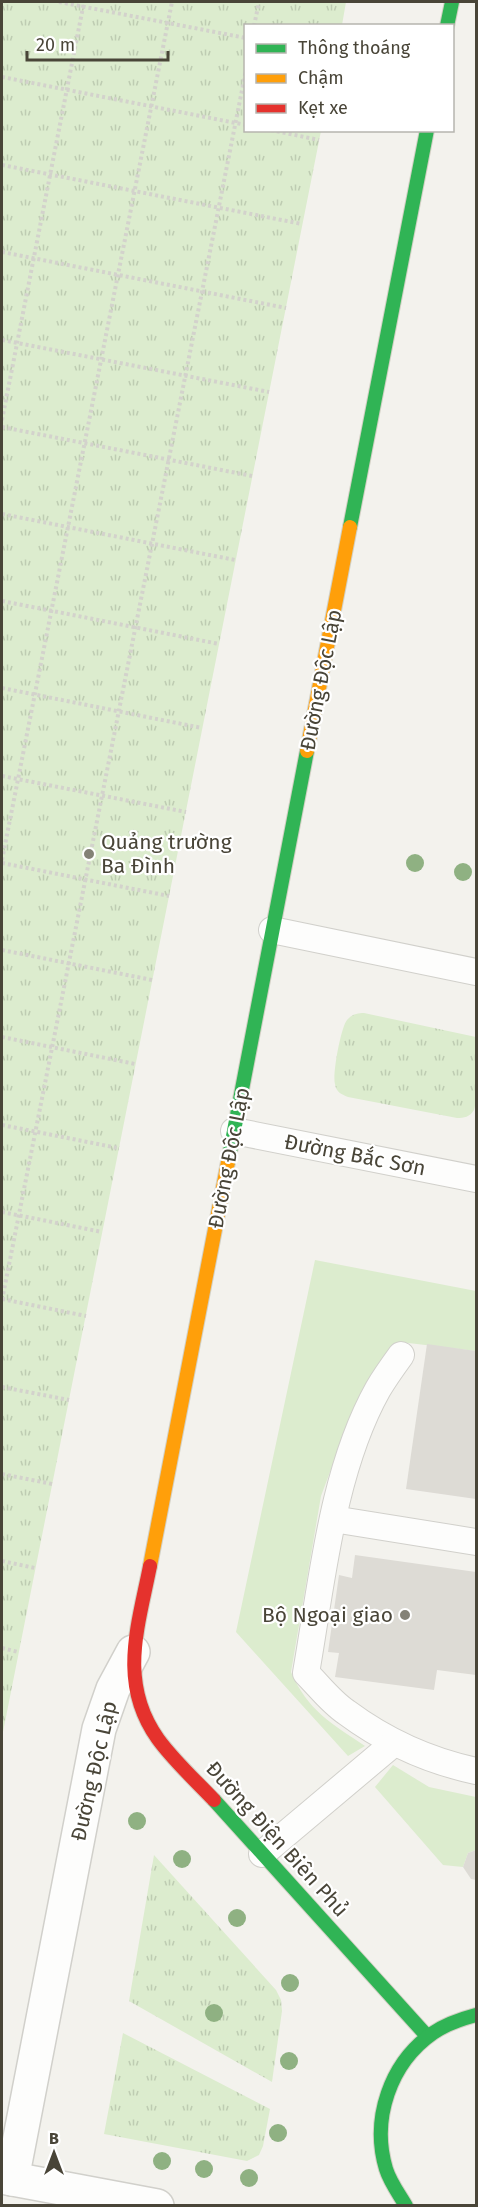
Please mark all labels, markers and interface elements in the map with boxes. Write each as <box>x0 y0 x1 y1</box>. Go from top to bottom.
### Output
scale bar <box>27 24 168 62</box>
legend <box>244 24 454 132</box>
text: 20 m <box>36 34 75 56</box>
text: Thông thoáng <box>298 37 411 59</box>
text: Chậm <box>298 67 344 89</box>
text: Kẹt xe <box>298 97 348 119</box>
street label: Đường Độc Lập <box>295 607 347 753</box>
place label: Quảng trường Ba Đình <box>101 829 232 879</box>
marker: Quảng trường Ba Đình <box>82 847 96 861</box>
street label: Đường Độc Lập <box>203 1085 255 1231</box>
street label: Đường Bắc Sơn <box>282 1129 428 1181</box>
place label: Bộ Ngoại giao <box>262 1602 393 1628</box>
marker: Bộ Ngoại giao <box>398 1608 412 1622</box>
street label: Đường Độc Lập <box>65 1698 123 1844</box>
street label: Đường Điện Biên Phủ <box>200 1756 354 1922</box>
north arrow <box>24 2123 84 2183</box>
text: B <box>49 2129 59 2148</box>

